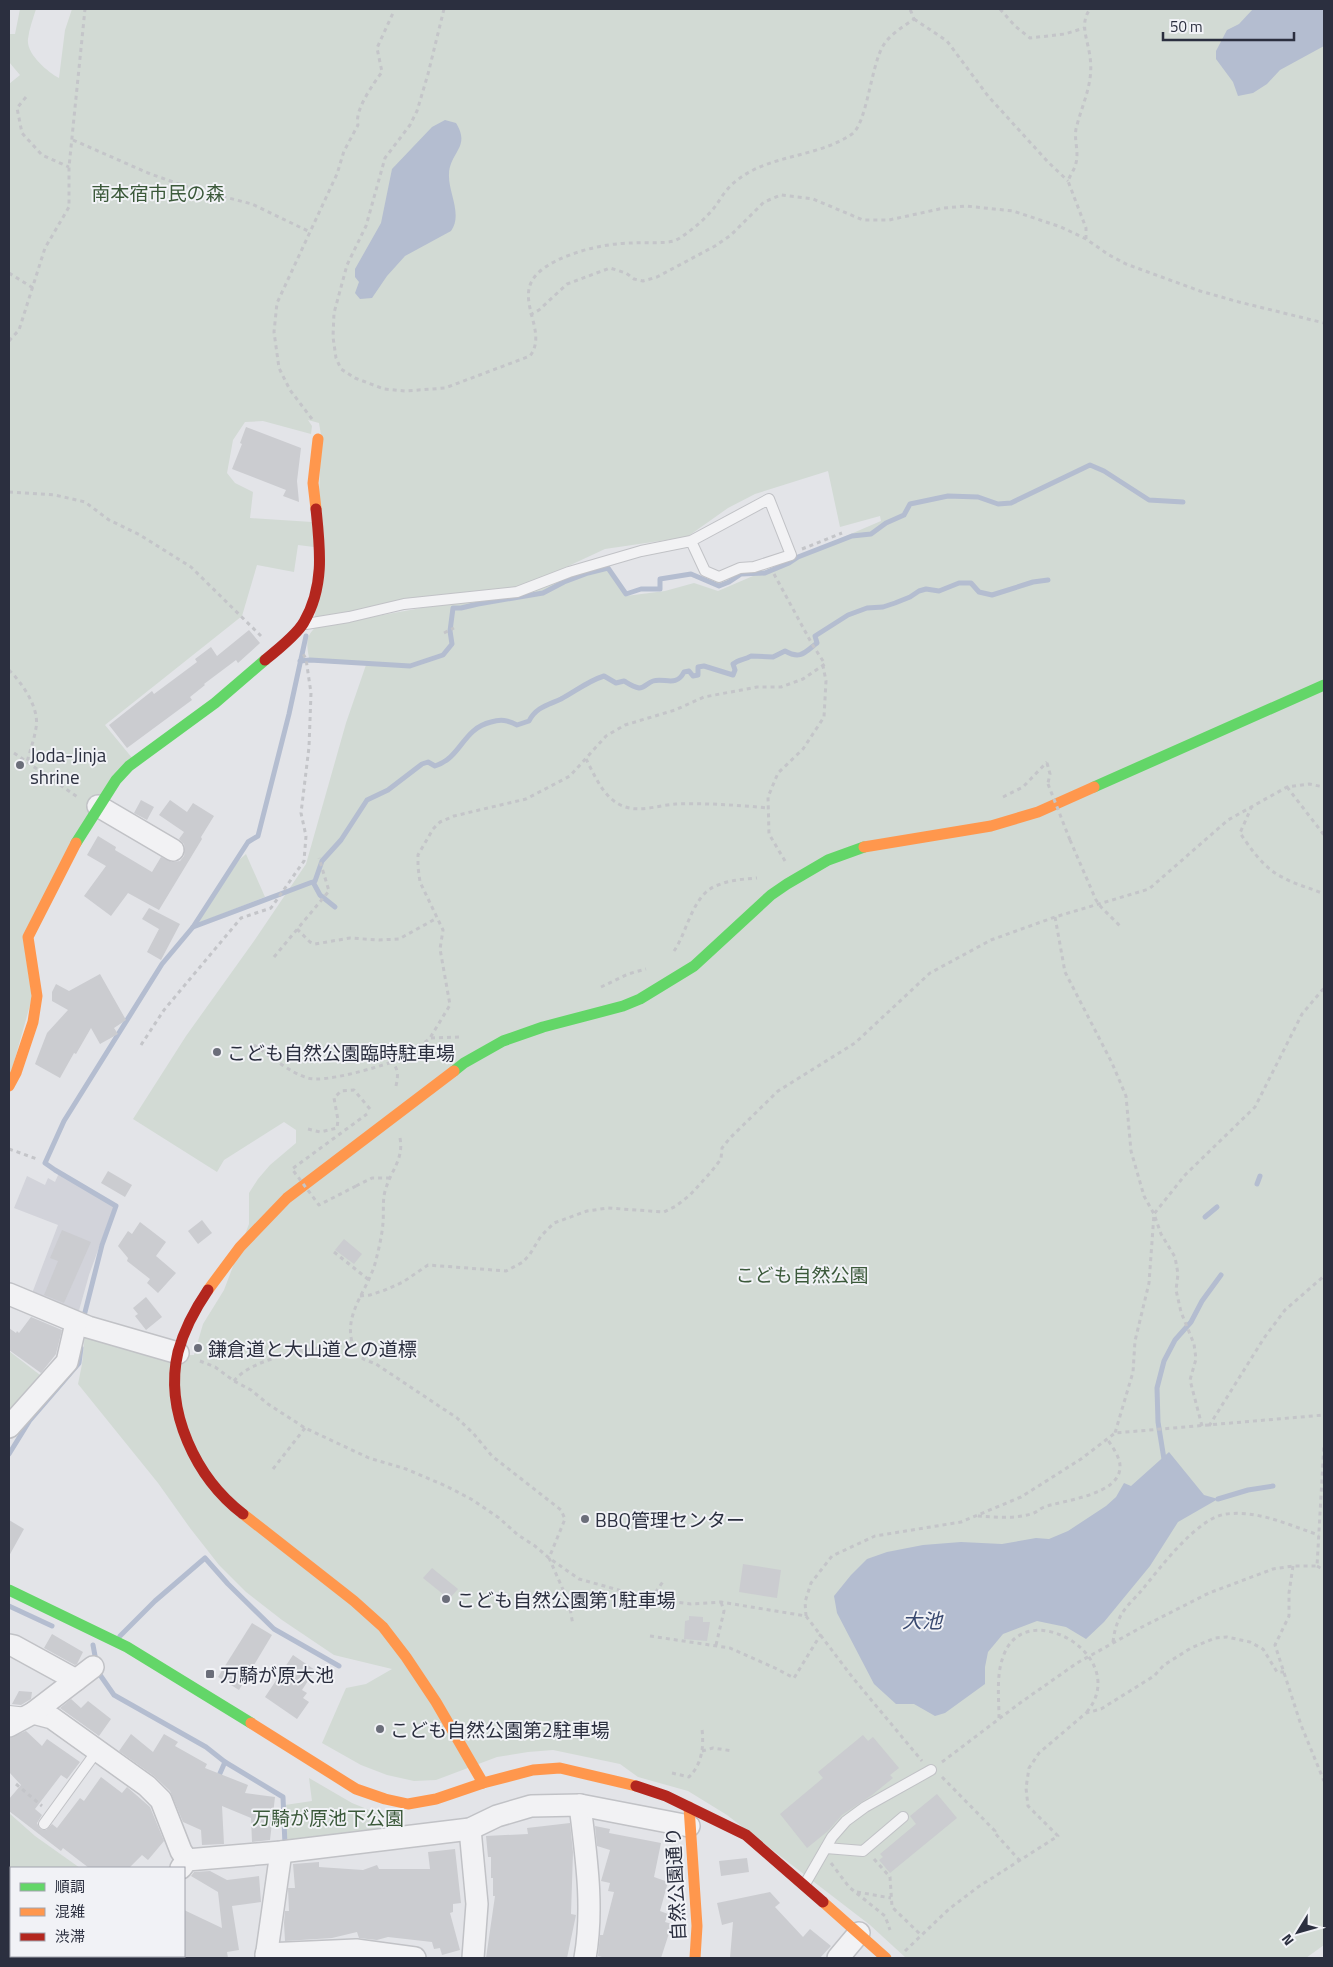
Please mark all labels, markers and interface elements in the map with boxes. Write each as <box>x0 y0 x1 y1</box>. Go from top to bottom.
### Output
scale bar <box>1163 10 1294 42</box>
text: 50 m <box>1170 15 1203 38</box>
park label: 南本宿市民の森 <box>91 178 225 207</box>
place label: Joda-Jinja shrine <box>30 740 107 791</box>
marker: Joda-Jinja shrine <box>14 759 26 771</box>
place label: こども自然公園臨時駐車場 <box>227 1038 455 1067</box>
marker: こども自然公園臨時駐車場 <box>211 1046 223 1058</box>
park label: こども自然公園 <box>735 1260 869 1289</box>
place label: 鎌倉道と大山道との道標 <box>208 1334 417 1363</box>
marker: 鎌倉道と大山道との道標 <box>192 1342 204 1354</box>
place label: BBQ管理センター <box>595 1505 745 1534</box>
marker: BBQ管理センター <box>579 1513 591 1525</box>
place label: こども自然公園第1駐車場 <box>456 1585 676 1614</box>
marker: こども自然公園第1駐車場 <box>440 1593 452 1605</box>
water label: 大池 <box>902 1605 944 1636</box>
place label: 万騎が原大池 <box>220 1660 334 1689</box>
marker: 万騎が原大池 <box>204 1668 216 1680</box>
place label: こども自然公園第2駐車場 <box>390 1715 610 1744</box>
marker: こども自然公園第2駐車場 <box>374 1723 386 1735</box>
park label: 万騎が原池下公園 <box>252 1803 404 1832</box>
street label: 自然公園通り <box>658 1826 692 1942</box>
legend <box>10 1867 185 1957</box>
text: 順調 <box>55 1875 85 1898</box>
text: 混雑 <box>55 1900 85 1923</box>
north arrow <box>1273 1907 1323 1957</box>
text: 渋滞 <box>55 1925 85 1948</box>
text: N <box>1276 1930 1299 1950</box>

